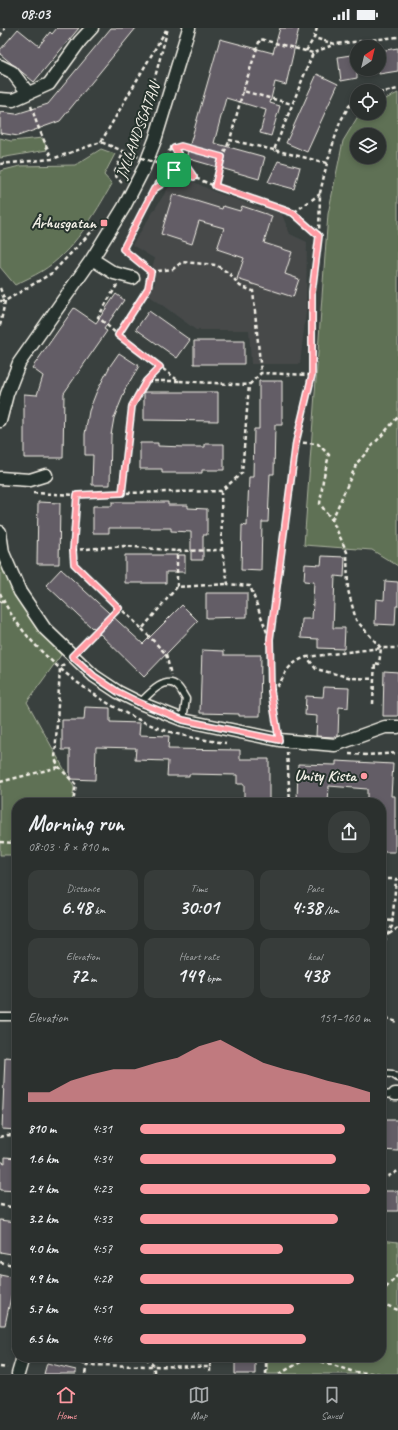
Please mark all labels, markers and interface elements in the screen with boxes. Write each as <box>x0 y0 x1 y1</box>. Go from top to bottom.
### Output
text: 08:03 <box>20 5 50 24</box>
north arrow <box>350 40 386 76</box>
map controls <box>350 40 386 164</box>
street label: JYLLANDSGATAN <box>111 78 165 183</box>
button: locate <box>350 84 386 120</box>
button: layers <box>350 128 386 164</box>
pin <box>157 153 191 187</box>
icon: arrive <box>163 159 185 181</box>
place label: Århusgatan <box>32 213 98 233</box>
marker: Århusgatan <box>99 218 109 228</box>
place label: Unity Kista <box>294 766 357 786</box>
marker: Unity Kista <box>359 771 369 781</box>
text: Morning run <box>28 810 124 838</box>
button: share <box>328 811 370 853</box>
text: 08:03 · 8 × 810 m <box>28 839 109 855</box>
text: Distance <box>67 881 99 895</box>
text: Time <box>191 881 207 895</box>
text: Pace <box>307 881 323 895</box>
text: 6.48 <box>61 895 92 920</box>
text: 30:01 <box>179 895 219 920</box>
text: 4:38 <box>291 895 322 920</box>
text: km <box>92 903 105 917</box>
text: /km <box>322 903 339 917</box>
text: Elevation <box>66 949 100 963</box>
text: Heart rate <box>179 949 219 963</box>
text: kcal <box>308 949 322 963</box>
text: 72 <box>70 963 88 988</box>
text: 149 <box>177 963 204 988</box>
text: 438 <box>302 963 329 988</box>
text: m <box>88 971 96 985</box>
text: bpm <box>204 971 221 985</box>
text: Elevation <box>28 1010 68 1026</box>
text: 151–160 m <box>319 1010 370 1026</box>
text: 810 m <box>28 1121 56 1137</box>
text: 4:31 <box>92 1121 112 1137</box>
text: 1.6 km <box>28 1151 59 1167</box>
text: 4:34 <box>92 1151 112 1167</box>
text: 2.4 km <box>28 1181 58 1197</box>
text: 4:23 <box>92 1181 112 1197</box>
text: 3.2 km <box>28 1211 58 1227</box>
text: 4:33 <box>92 1211 112 1227</box>
text: 4.0 km <box>28 1241 58 1257</box>
text: 4:57 <box>92 1241 112 1257</box>
text: 4.9 km <box>28 1271 58 1287</box>
text: 4:28 <box>92 1271 112 1287</box>
text: 5.7 km <box>28 1301 58 1317</box>
text: 4:51 <box>92 1301 112 1317</box>
text: 6.5 km <box>28 1331 58 1347</box>
text: 4:46 <box>92 1331 112 1347</box>
tab: Home <box>55 1384 77 1422</box>
tab: Map <box>188 1384 210 1422</box>
tab: Saved <box>321 1384 343 1422</box>

